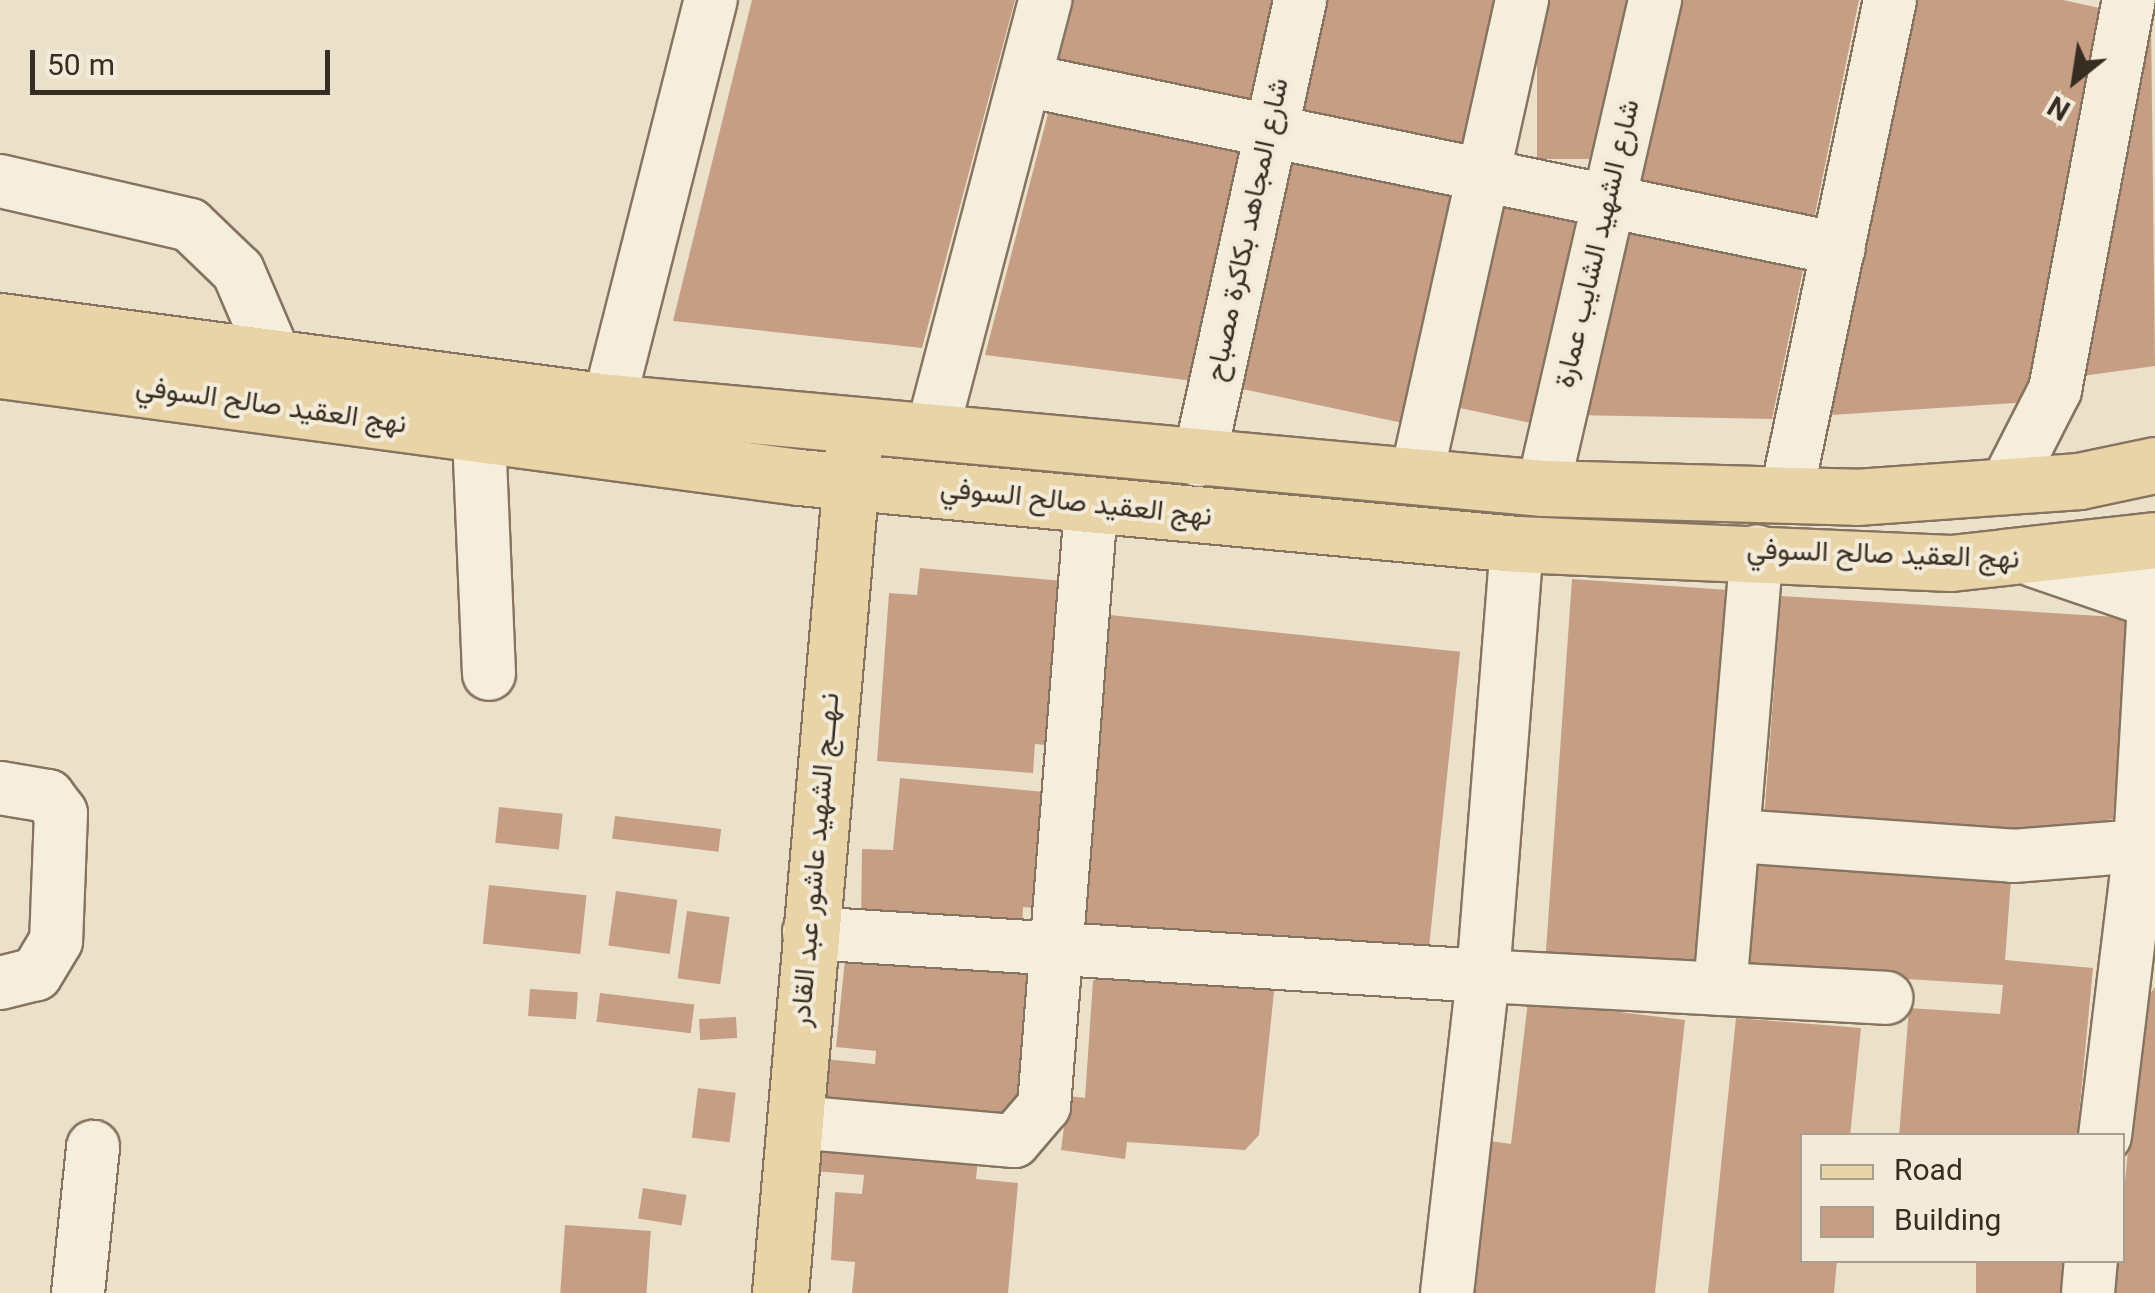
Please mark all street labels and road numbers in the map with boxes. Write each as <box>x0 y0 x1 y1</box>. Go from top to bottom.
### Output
street label: شارع المجاهد بكاكرة مصباح <box>1200 75 1298 385</box>
street label: شارع الشهيد الشايب عمارة <box>1549 97 1649 391</box>
street label: نهج العقيد صالح السوفي <box>133 371 409 443</box>
street label: نهج العقيد صالح السوفي <box>938 473 1214 535</box>
street label: نهج العقيد صالح السوفي <box>1746 534 2020 578</box>
street label: نـهــج الشهيد عاشور عبد القادر <box>786 691 848 1029</box>

